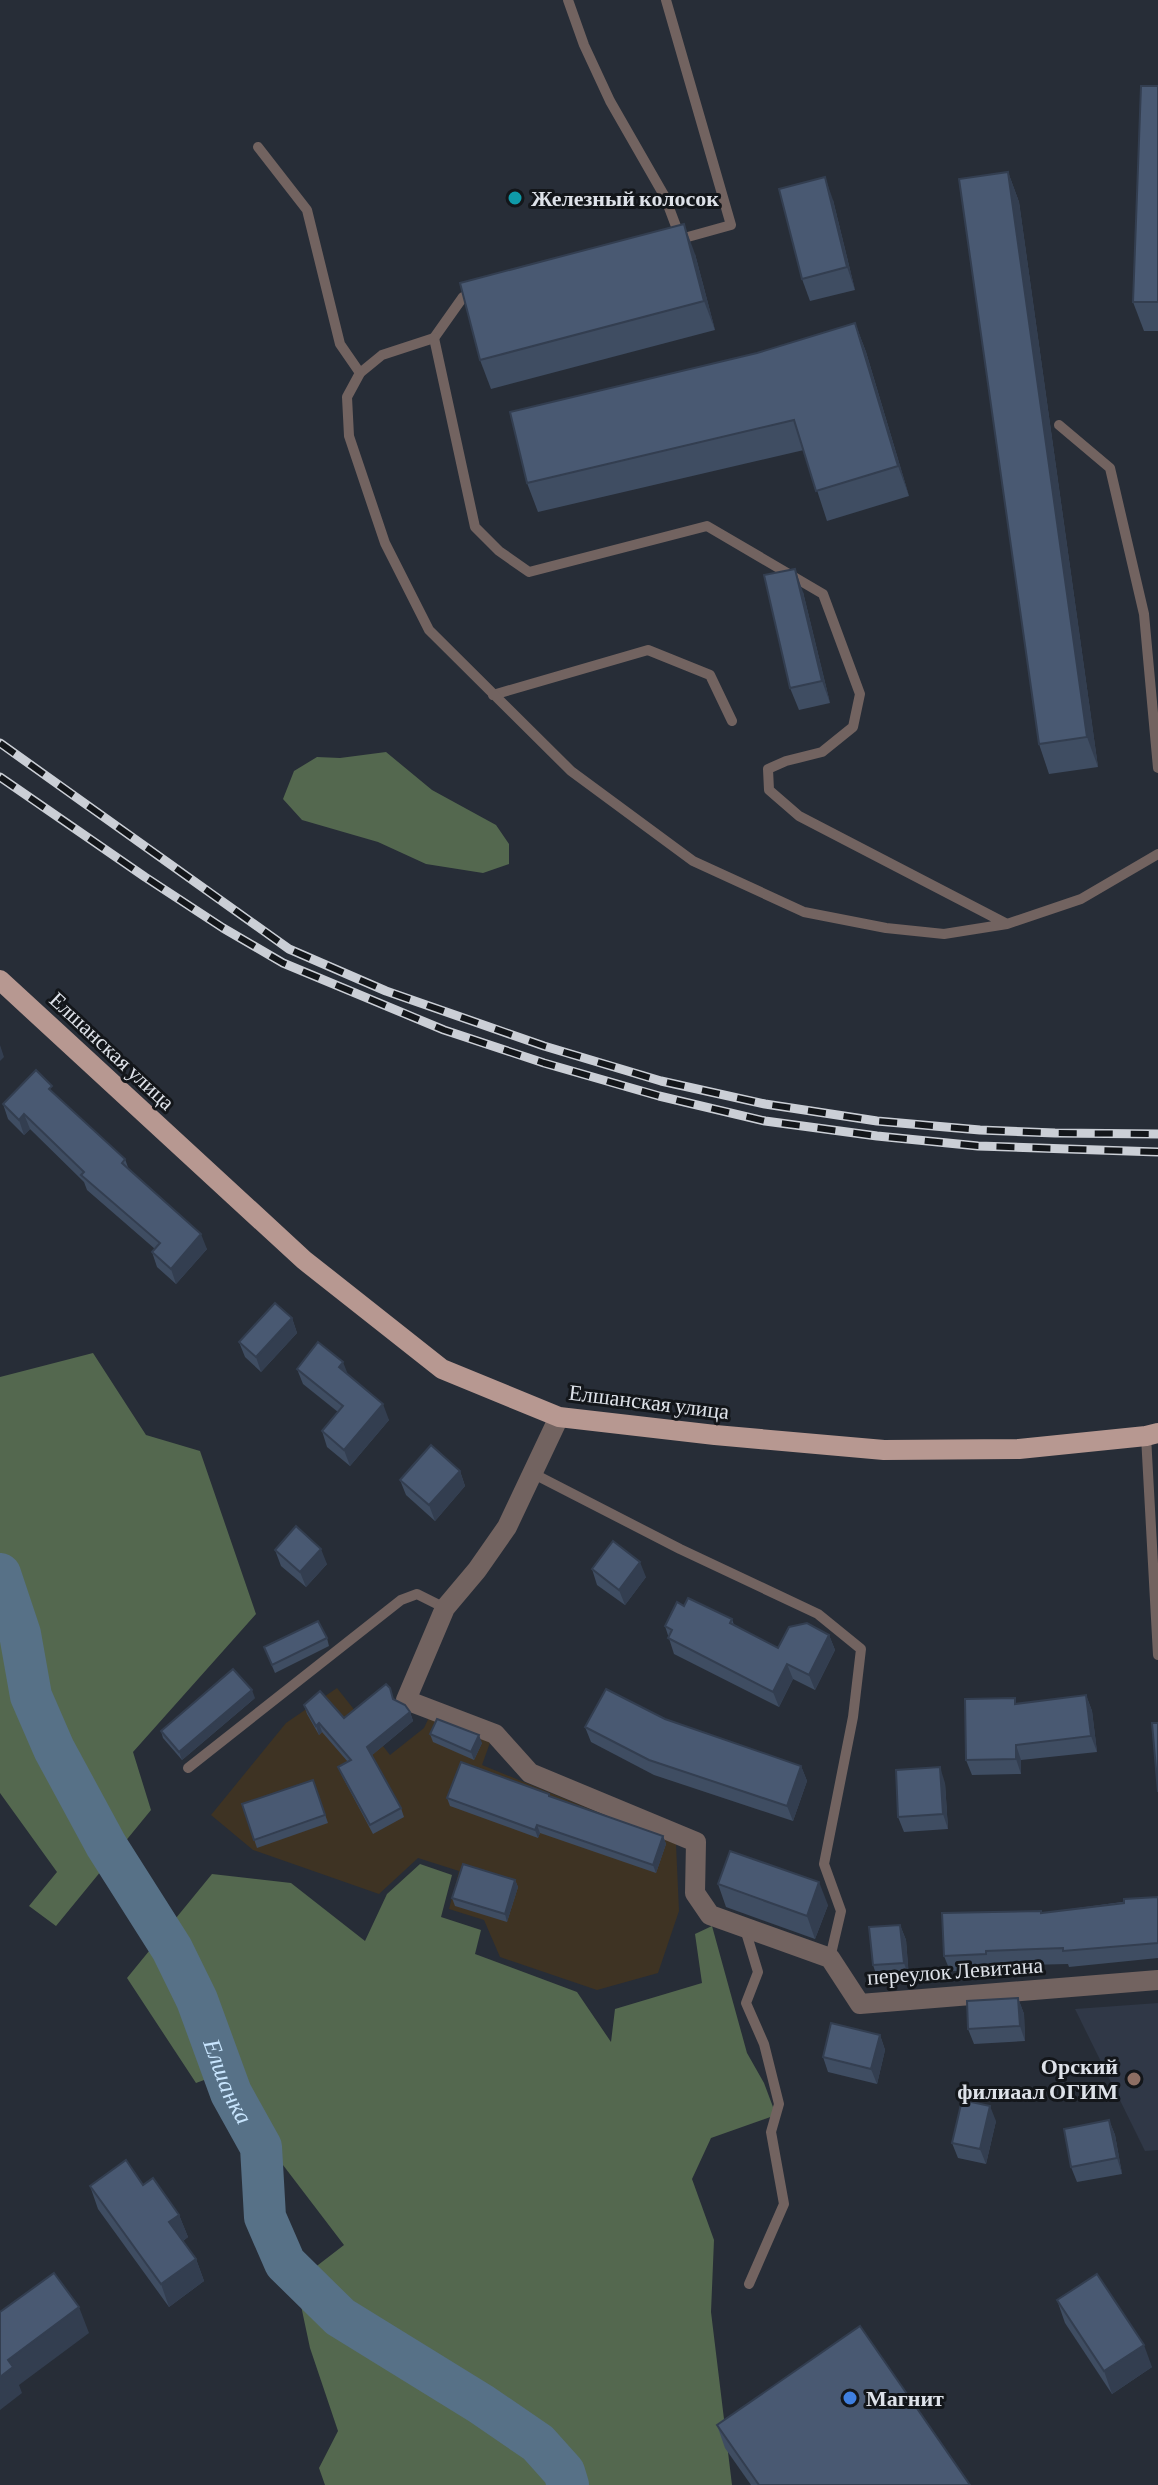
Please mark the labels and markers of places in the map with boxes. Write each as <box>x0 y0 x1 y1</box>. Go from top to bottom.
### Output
place label: Железный колосок <box>531 186 719 211</box>
marker: Железный колосок <box>506 189 524 207</box>
place label: Орский филиаал ОГИМ <box>957 2054 1118 2104</box>
marker: Орский филиаал ОГИМ <box>1125 2070 1143 2088</box>
place label: Магнит <box>866 2386 944 2411</box>
marker: Магнит <box>841 2389 859 2407</box>

